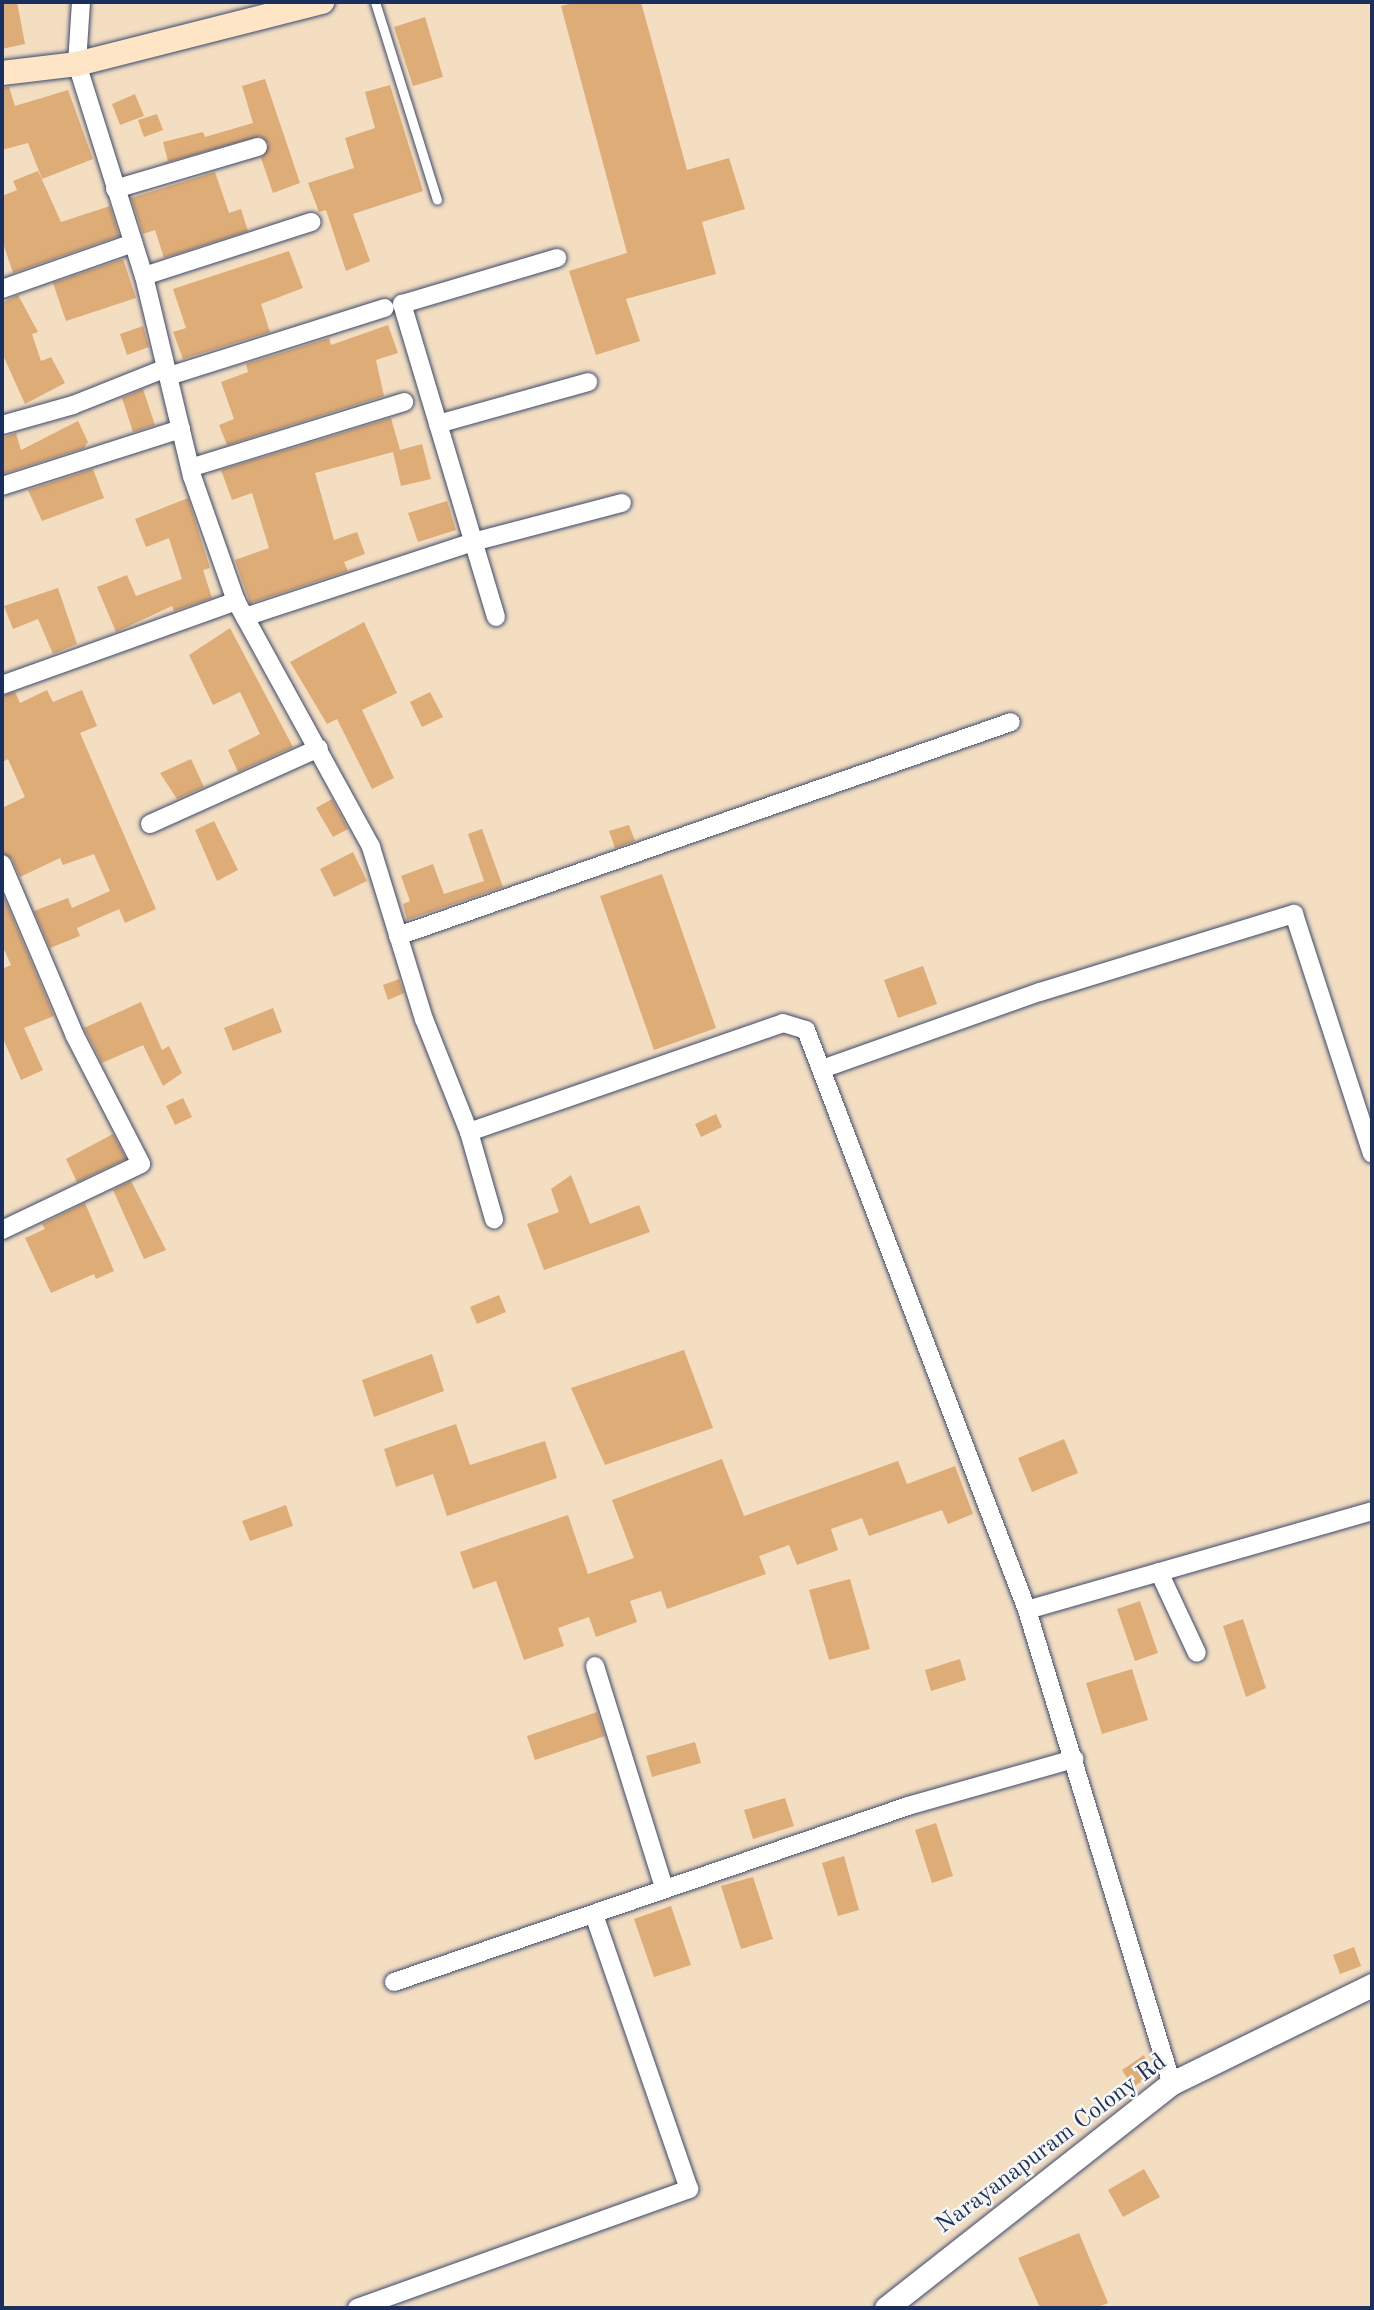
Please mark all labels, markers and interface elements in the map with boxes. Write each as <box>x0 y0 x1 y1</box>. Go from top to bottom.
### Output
street label: Narayanapuram Colony Rd <box>931 2049 1173 2241</box>

